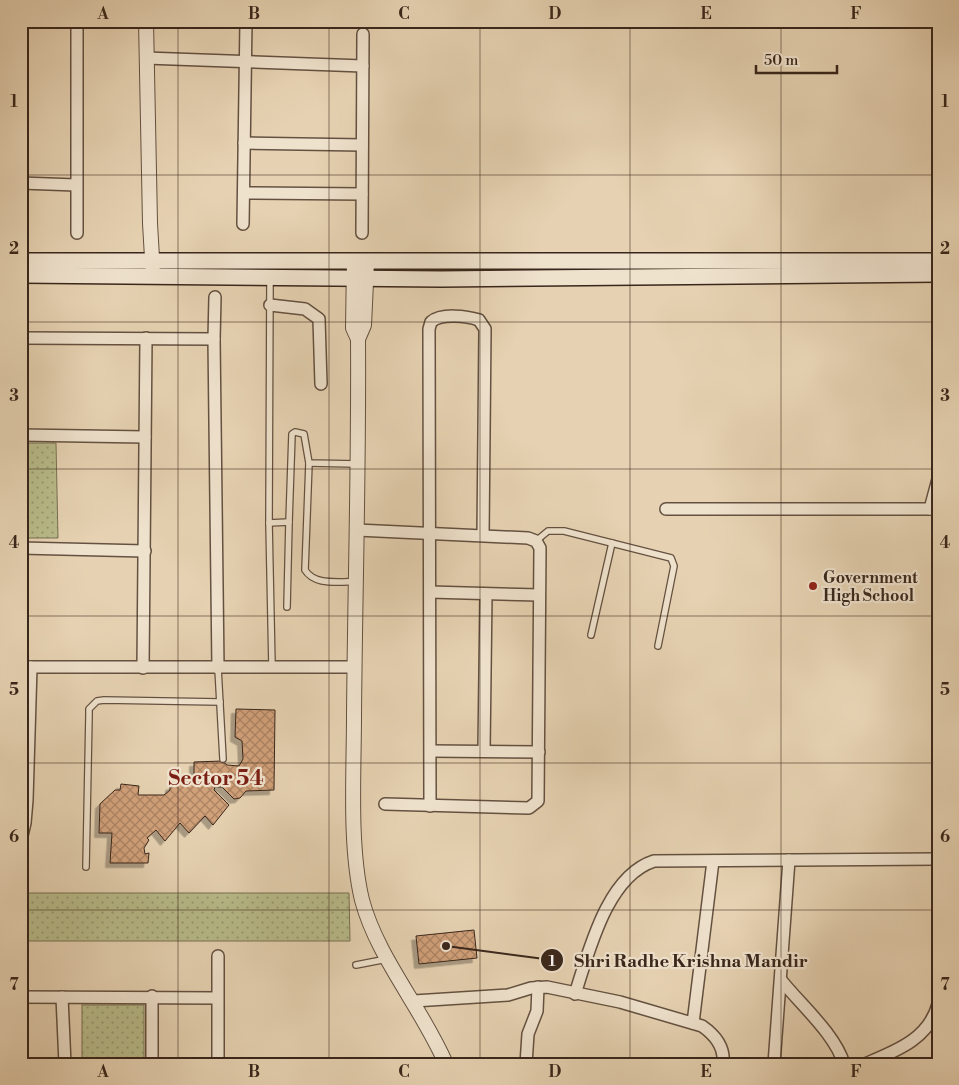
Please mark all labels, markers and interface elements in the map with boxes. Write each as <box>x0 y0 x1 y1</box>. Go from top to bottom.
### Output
text: A <box>96 4 109 24</box>
text: B <box>248 4 260 24</box>
text: C <box>398 4 410 24</box>
text: D <box>549 4 562 24</box>
text: E <box>700 4 712 24</box>
text: F <box>850 4 862 24</box>
scale bar <box>756 42 838 74</box>
text: 50 m <box>764 51 798 70</box>
text: 1 <box>10 92 18 112</box>
text: 1 <box>941 92 949 112</box>
text: 2 <box>9 239 19 259</box>
text: 2 <box>940 239 950 259</box>
text: 3 <box>9 386 19 406</box>
text: 3 <box>940 386 950 406</box>
text: 4 <box>9 533 20 553</box>
text: 4 <box>940 533 951 553</box>
place label: Government High School <box>823 568 918 606</box>
marker: Government High School <box>807 580 819 592</box>
text: 5 <box>9 680 19 700</box>
text: 5 <box>940 680 950 700</box>
district label: Sector 54 <box>168 766 264 792</box>
text: 6 <box>9 827 19 847</box>
text: 6 <box>940 827 950 847</box>
callout: Shri Radhe Krishna Mandir <box>539 944 818 977</box>
text: Shri Radhe Krishna Mandir <box>574 950 808 973</box>
text: 1 <box>548 952 556 971</box>
text: 7 <box>9 975 19 995</box>
text: 7 <box>940 975 950 995</box>
text: A <box>96 1062 109 1082</box>
text: B <box>248 1062 260 1082</box>
text: C <box>398 1062 410 1082</box>
text: D <box>549 1062 562 1082</box>
text: E <box>700 1062 712 1082</box>
text: F <box>850 1062 862 1082</box>

